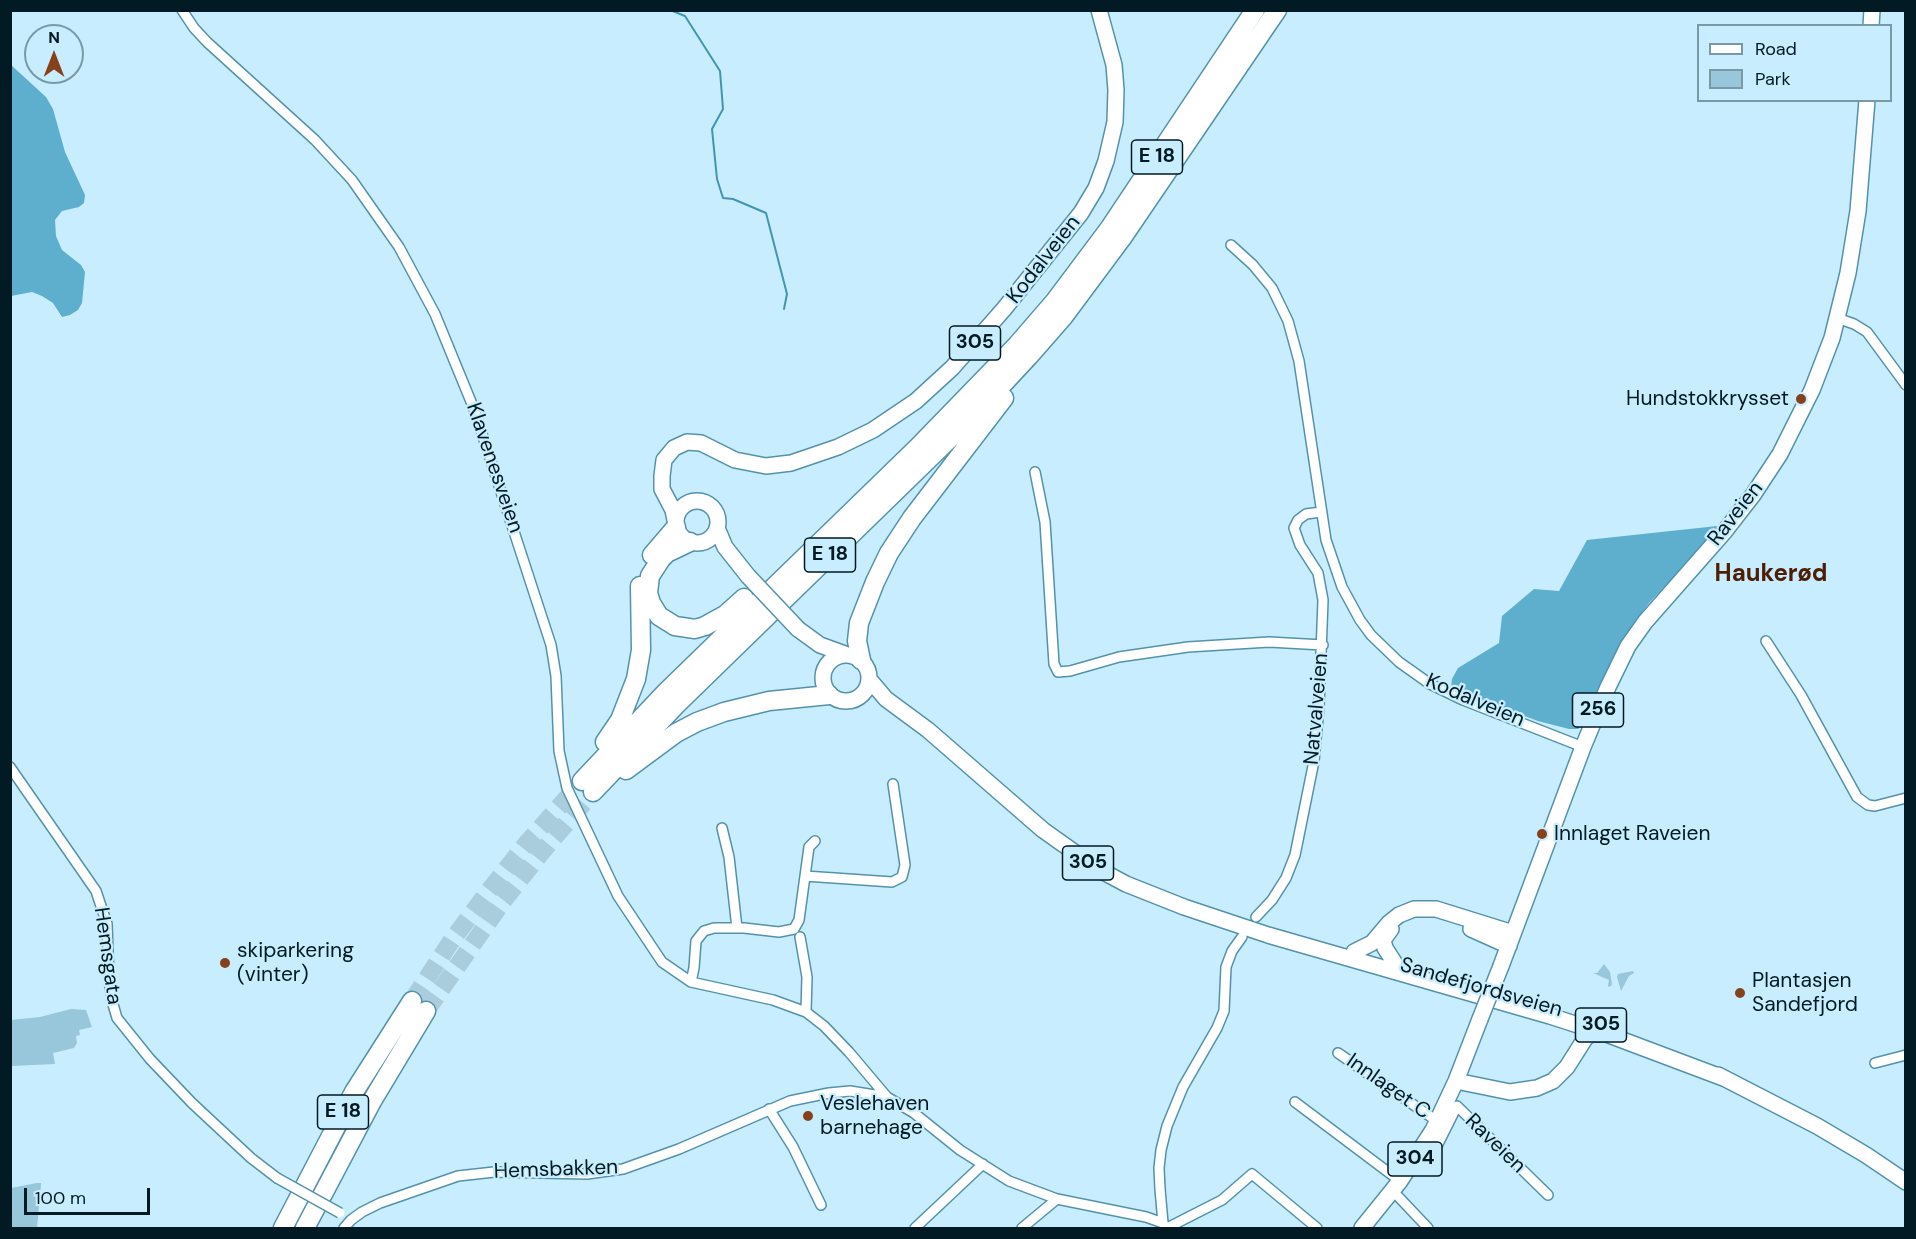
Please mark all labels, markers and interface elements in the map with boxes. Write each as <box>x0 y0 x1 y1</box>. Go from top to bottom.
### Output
north arrow <box>24 24 84 84</box>
legend <box>1697 24 1892 102</box>
text: N <box>48 27 60 48</box>
text: Road <box>1755 37 1797 61</box>
text: Park <box>1755 67 1791 91</box>
road number: E 18 <box>1132 140 1182 174</box>
street label: Kodalveien <box>1002 211 1086 309</box>
road number: 305 <box>950 326 1000 360</box>
place label: Hundstokkrysset <box>1626 386 1789 412</box>
marker: Hundstokkrysset <box>1794 392 1808 406</box>
street label: Klavenesveien <box>460 400 528 536</box>
street label: Raveien <box>1703 477 1769 551</box>
road number: E 18 <box>804 538 856 572</box>
district label: Haukerød <box>1715 561 1827 589</box>
street label: Natvalveien <box>1300 652 1334 766</box>
street label: Kodalveien <box>1422 669 1528 733</box>
road number: 256 <box>1572 693 1624 727</box>
place label: Innlaget Raveien <box>1554 821 1711 847</box>
marker: Innlaget Raveien <box>1535 827 1549 841</box>
road number: 305 <box>1062 846 1114 880</box>
street label: Hemsgata <box>88 906 126 1006</box>
place label: skiparkering (vinter) <box>237 938 354 988</box>
street label: Sandefjordsveien <box>1397 953 1565 1023</box>
marker: skiparkering (vinter) <box>218 956 232 970</box>
place label: Plantasjen Sandefjord <box>1752 968 1858 1018</box>
marker: Plantasjen Sandefjord <box>1733 986 1747 1000</box>
road number: 305 <box>1576 1008 1626 1042</box>
street label: Innlaget C <box>1341 1049 1435 1125</box>
place label: Veslehaven barnehage <box>820 1091 929 1141</box>
road number: E 18 <box>318 1095 368 1129</box>
marker: Veslehaven barnehage <box>801 1109 815 1123</box>
street label: Raveien <box>1459 1109 1531 1179</box>
road number: 304 <box>1388 1142 1442 1176</box>
street label: Hemsbakken <box>493 1155 619 1185</box>
scale bar <box>27 1176 153 1214</box>
text: 100 m <box>35 1186 86 1210</box>

